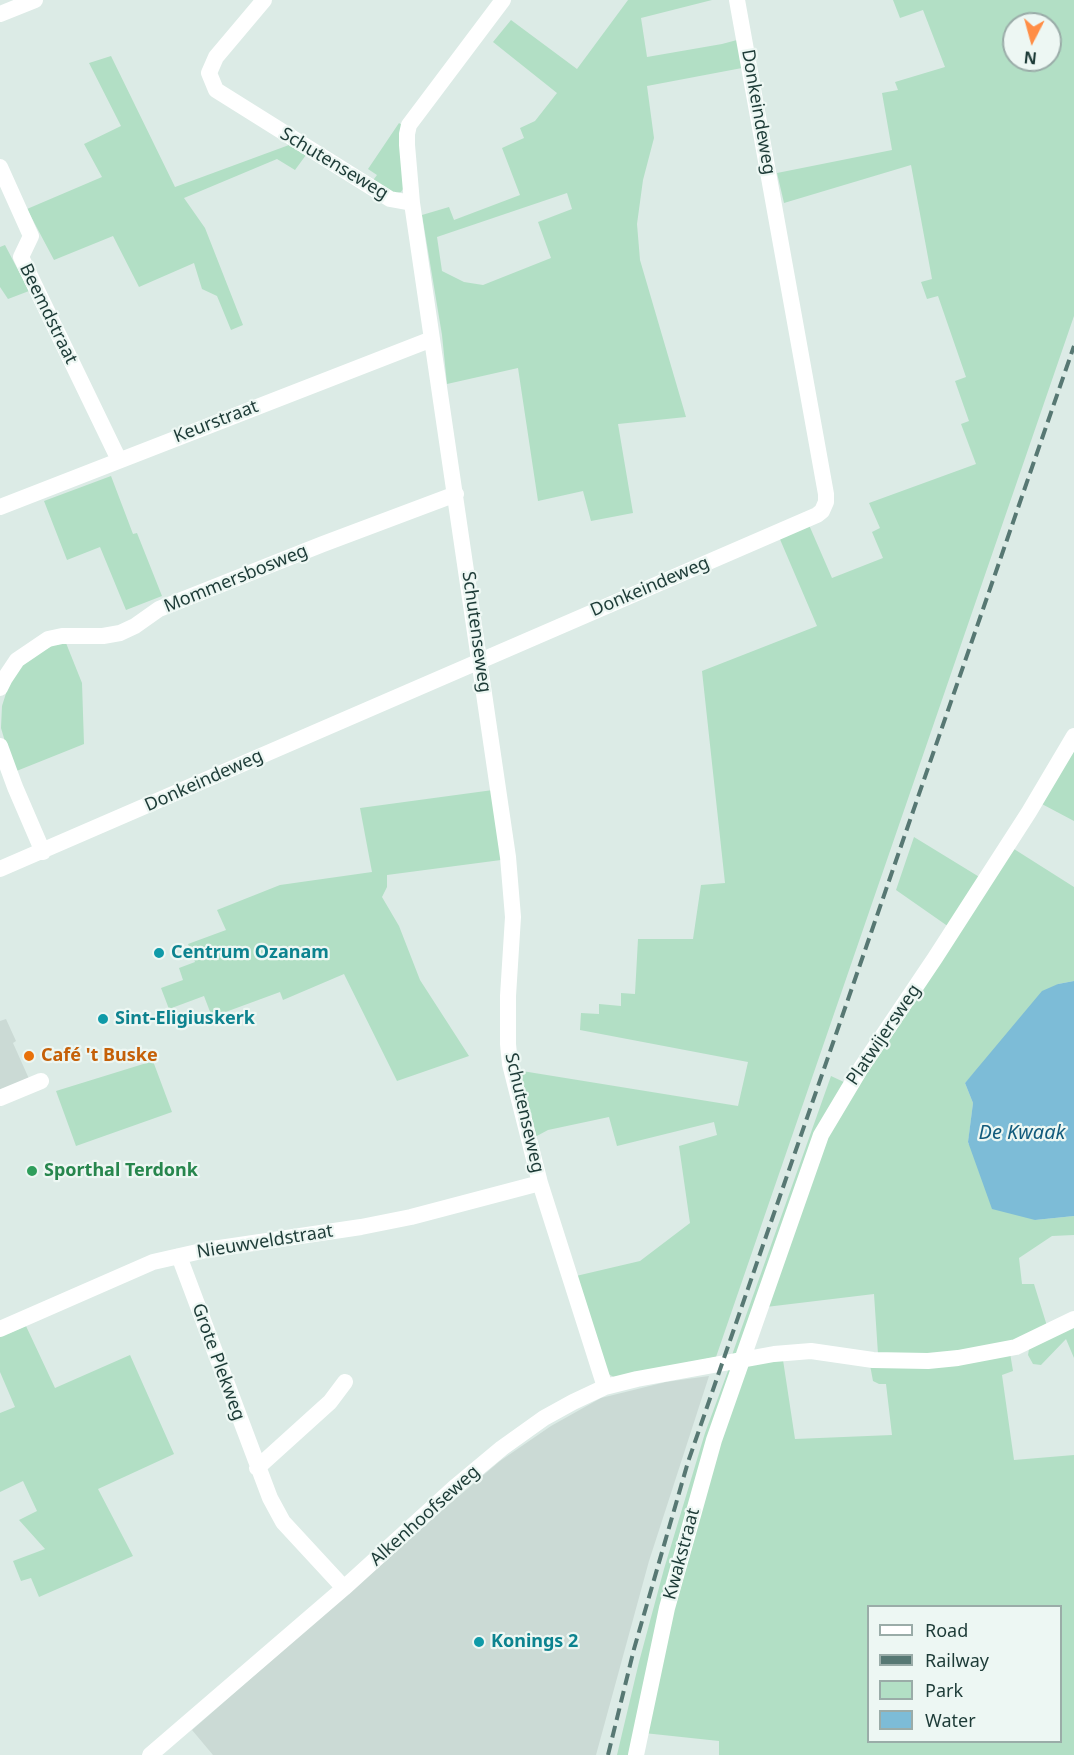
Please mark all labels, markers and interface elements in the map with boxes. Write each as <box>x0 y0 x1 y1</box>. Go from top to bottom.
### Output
north arrow <box>1002 12 1062 72</box>
text: N <box>1023 46 1038 70</box>
street label: Donkeindeweg <box>736 48 780 176</box>
street label: Schutenseweg <box>276 123 392 205</box>
street label: Beemdstraat <box>14 260 82 368</box>
street label: Keurstraat <box>171 396 261 448</box>
street label: Mommersbosweg <box>161 540 311 618</box>
street label: Donkeindeweg <box>587 552 713 622</box>
street label: Schutenseweg <box>457 570 495 694</box>
street label: Donkeindeweg <box>142 745 266 817</box>
place label: Centrum Ozanam <box>171 942 329 964</box>
marker: Centrum Ozanam <box>152 946 166 960</box>
street label: Platwijersweg <box>842 980 926 1090</box>
place label: Sint-Eligiuskerk <box>115 1008 255 1030</box>
marker: Sint-Eligiuskerk <box>96 1012 110 1026</box>
place label: Café 't Buske <box>41 1045 158 1067</box>
marker: Café 't Buske <box>22 1049 36 1063</box>
street label: Schutenseweg <box>500 1051 548 1175</box>
water label: De Kwaak <box>979 1121 1065 1145</box>
place label: Sporthal Terdonk <box>44 1160 198 1182</box>
marker: Sporthal Terdonk <box>25 1164 39 1178</box>
street label: Nieuwveldstraat <box>195 1221 335 1263</box>
street label: Grote Plekweg <box>187 1300 249 1424</box>
street label: Alkenhoofseweg <box>366 1461 484 1571</box>
street label: Kwakstraat <box>659 1506 705 1602</box>
legend <box>867 1605 1062 1743</box>
text: Road <box>925 1618 968 1642</box>
place label: Konings 2 <box>491 1631 578 1653</box>
marker: Konings 2 <box>472 1635 486 1649</box>
text: Railway <box>925 1648 989 1672</box>
text: Park <box>925 1678 963 1702</box>
text: Water <box>925 1708 976 1732</box>

